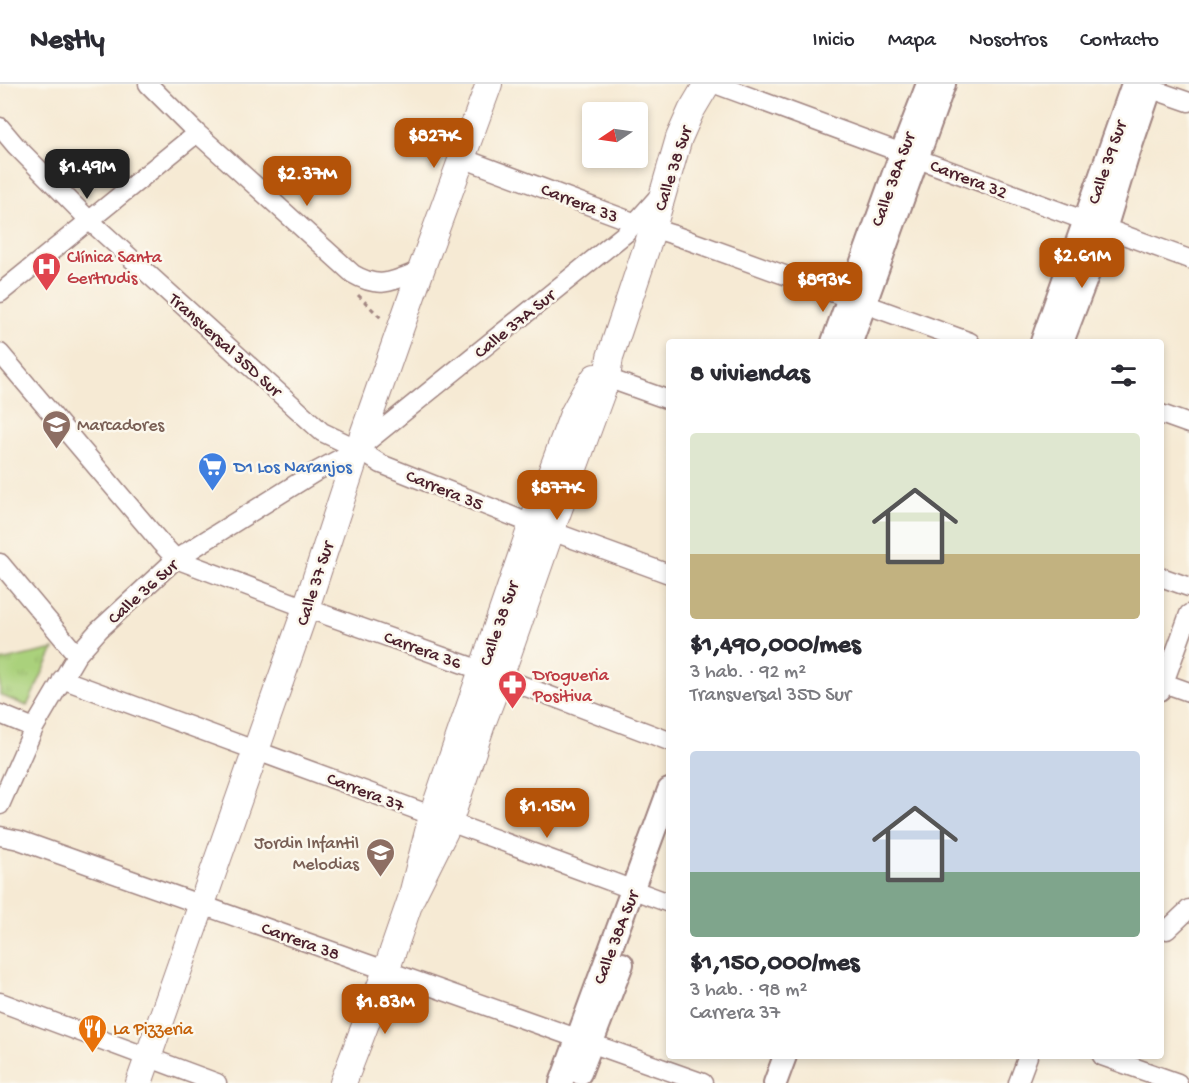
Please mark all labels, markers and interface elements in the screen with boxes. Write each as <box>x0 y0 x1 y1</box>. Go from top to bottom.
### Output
text: Nestly <box>30 25 104 58</box>
text: Inicio <box>813 29 855 54</box>
text: Mapa <box>888 29 936 54</box>
text: Nosotros <box>969 29 1047 54</box>
text: Contacto <box>1080 29 1159 54</box>
north arrow <box>582 102 648 168</box>
map controls <box>582 102 648 168</box>
street label: Calle 39 Sur <box>1084 117 1133 207</box>
pin: $827K <box>392 118 476 169</box>
street label: Calle 38 Sur <box>651 122 698 214</box>
text: $827K <box>408 126 460 149</box>
street label: Calle 38A Sur <box>868 128 922 230</box>
pin: $1.49M <box>38 149 136 200</box>
pin: $2.37M <box>258 156 356 207</box>
street label: Carrera 32 <box>927 156 1010 205</box>
text: $1.49M <box>59 157 115 180</box>
text: $2.37M <box>277 164 337 187</box>
street label: Carrera 33 <box>537 180 621 229</box>
pin: $2.61M <box>1033 238 1131 289</box>
text: $2.61M <box>1053 246 1111 269</box>
place label: Clínica Santa Gertrudis <box>67 248 163 290</box>
hospital icon: Clínica Santa Gertrudis <box>30 250 62 292</box>
pin: $893K <box>781 262 865 313</box>
text: $893K <box>797 270 849 293</box>
street label: Calle 37A Sur <box>471 285 562 364</box>
street label: Transversal 35D Sur <box>163 289 286 403</box>
icon: filters <box>1107 359 1140 392</box>
text: 8 viviendas <box>690 360 810 391</box>
school or university icon: Marcadores <box>40 408 72 450</box>
place label: Marcadores <box>77 416 166 437</box>
supermarket icon: D1 Los Naranjos <box>197 450 229 492</box>
place label: D1 Los Naranjos <box>233 458 353 479</box>
street label: Carrera 35 <box>402 466 486 516</box>
pin: $877K <box>515 470 599 521</box>
icon: home <box>861 472 969 580</box>
text: $877K <box>531 478 583 501</box>
street label: Calle 37 Sur <box>293 537 340 629</box>
street label: Calle 36 Sur <box>104 555 184 630</box>
street label: Calle 38 Sur <box>476 577 525 669</box>
street label: Carrera 36 <box>381 628 465 675</box>
text: $1,490,000/mes <box>690 631 861 662</box>
text: 3 hab. · 92 m² <box>690 662 806 685</box>
place label: Drogueria Positiva <box>532 666 610 708</box>
pharmacy icon: Drogueria Positiva <box>496 668 528 710</box>
text: Transversal 35D Sur <box>690 685 851 708</box>
street label: Carrera 37 <box>323 769 407 818</box>
pin: $1.15M <box>498 788 596 839</box>
icon: home <box>861 790 969 898</box>
text: $1.15M <box>519 796 575 819</box>
place label: Jordin Infantil Melodias <box>254 834 360 876</box>
school or university icon: Jordin Infantil Melodias <box>364 836 396 878</box>
street label: Calle 38A Sur <box>590 887 645 988</box>
street label: Carrera 38 <box>258 919 342 966</box>
text: $1,150,000/mes <box>690 949 859 980</box>
text: 3 hab. · 98 m² <box>690 980 807 1003</box>
pin: $1.83M <box>336 984 434 1035</box>
text: $1.83M <box>356 992 414 1015</box>
text: Carrera 37 <box>690 1003 780 1026</box>
restaurant icon: La Pizzeria <box>76 1012 108 1054</box>
place label: La Pizzeria <box>113 1020 194 1041</box>

